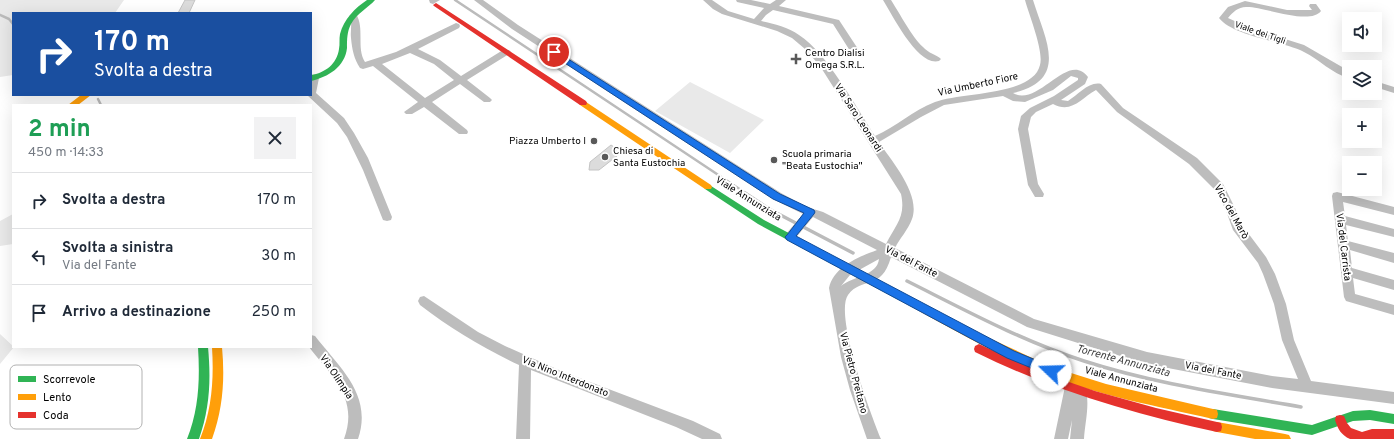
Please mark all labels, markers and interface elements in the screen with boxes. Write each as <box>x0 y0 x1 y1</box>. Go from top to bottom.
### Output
map controls <box>1342 12 1382 196</box>
button: sound <box>1342 12 1382 52</box>
street label: Viale dei Tigli <box>1233 19 1287 47</box>
text: 170 m <box>94 25 170 61</box>
icon: right <box>28 28 80 80</box>
pin <box>537 35 571 69</box>
icon: arrive <box>543 41 565 63</box>
place label: Centro Dialisi Omega S.R.L. <box>805 47 865 72</box>
marker: Centro Dialisi Omega S.R.L. <box>790 53 802 65</box>
text: Svolta a destra <box>94 60 212 83</box>
button: layers <box>1342 60 1382 100</box>
street label: Via Umberto Fiore <box>937 70 1019 100</box>
street label: Via Saro Leonardi <box>831 81 885 155</box>
button: + <box>1342 108 1382 148</box>
text: 2 min <box>28 115 91 145</box>
button: close <box>254 117 296 159</box>
place label: Piazza Umberto I <box>509 135 586 148</box>
marker: Piazza Umberto I <box>589 136 599 146</box>
text: 450 m · 14:33 <box>28 145 104 161</box>
place label: Chiesa di Santa Eustochia <box>613 145 685 170</box>
place label: Scuola primaria "Beata Eustochia" <box>782 148 863 173</box>
marker: Chiesa di Santa Eustochia <box>600 152 610 162</box>
marker: Scuola primaria "Beata Eustochia" <box>769 155 779 165</box>
button: − <box>1342 156 1382 196</box>
street label: Viale Annunziata <box>713 174 783 224</box>
street label: Vico del Marò <box>1211 182 1252 242</box>
icon: right <box>28 190 50 212</box>
text: Svolta a destra <box>62 191 165 210</box>
text: 170 m <box>257 191 296 210</box>
street label: Via del Carrista <box>1332 212 1354 282</box>
text: Svolta a sinistra <box>62 239 173 258</box>
street label: Via del Fante <box>882 243 940 281</box>
icon: left <box>28 246 50 268</box>
text: 30 m <box>261 247 296 266</box>
text: Via del Fante <box>62 258 137 274</box>
icon: arrive <box>28 302 50 324</box>
text: Arrivo a destinazione <box>62 303 211 322</box>
text: 250 m <box>252 303 296 322</box>
street label: Via Pietro Preitano <box>836 331 870 416</box>
water label: Torrente Annunziata <box>1075 342 1172 380</box>
position arrow <box>1030 350 1072 392</box>
street label: Via Olimpia <box>316 352 356 402</box>
street label: Via Nino Interdonato <box>520 354 611 400</box>
street label: Via del Fante <box>1184 359 1242 383</box>
street label: Viale Annunziata <box>1083 364 1159 396</box>
legend <box>10 365 142 429</box>
text: Scorrevole <box>43 373 96 387</box>
text: Lento <box>43 391 71 405</box>
text: Coda <box>43 409 69 423</box>

